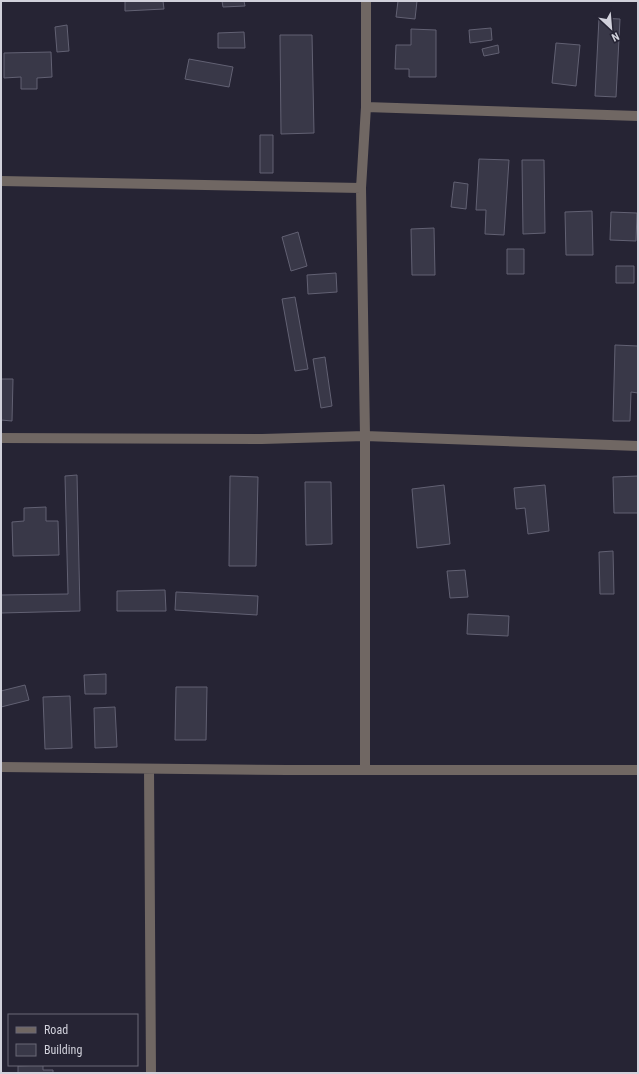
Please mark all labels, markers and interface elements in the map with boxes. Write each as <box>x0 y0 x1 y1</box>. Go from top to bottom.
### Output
north arrow <box>591 8 631 48</box>
text: N <box>609 29 621 44</box>
legend <box>8 1014 138 1066</box>
text: Road <box>44 1023 68 1037</box>
text: Building <box>44 1043 82 1057</box>

